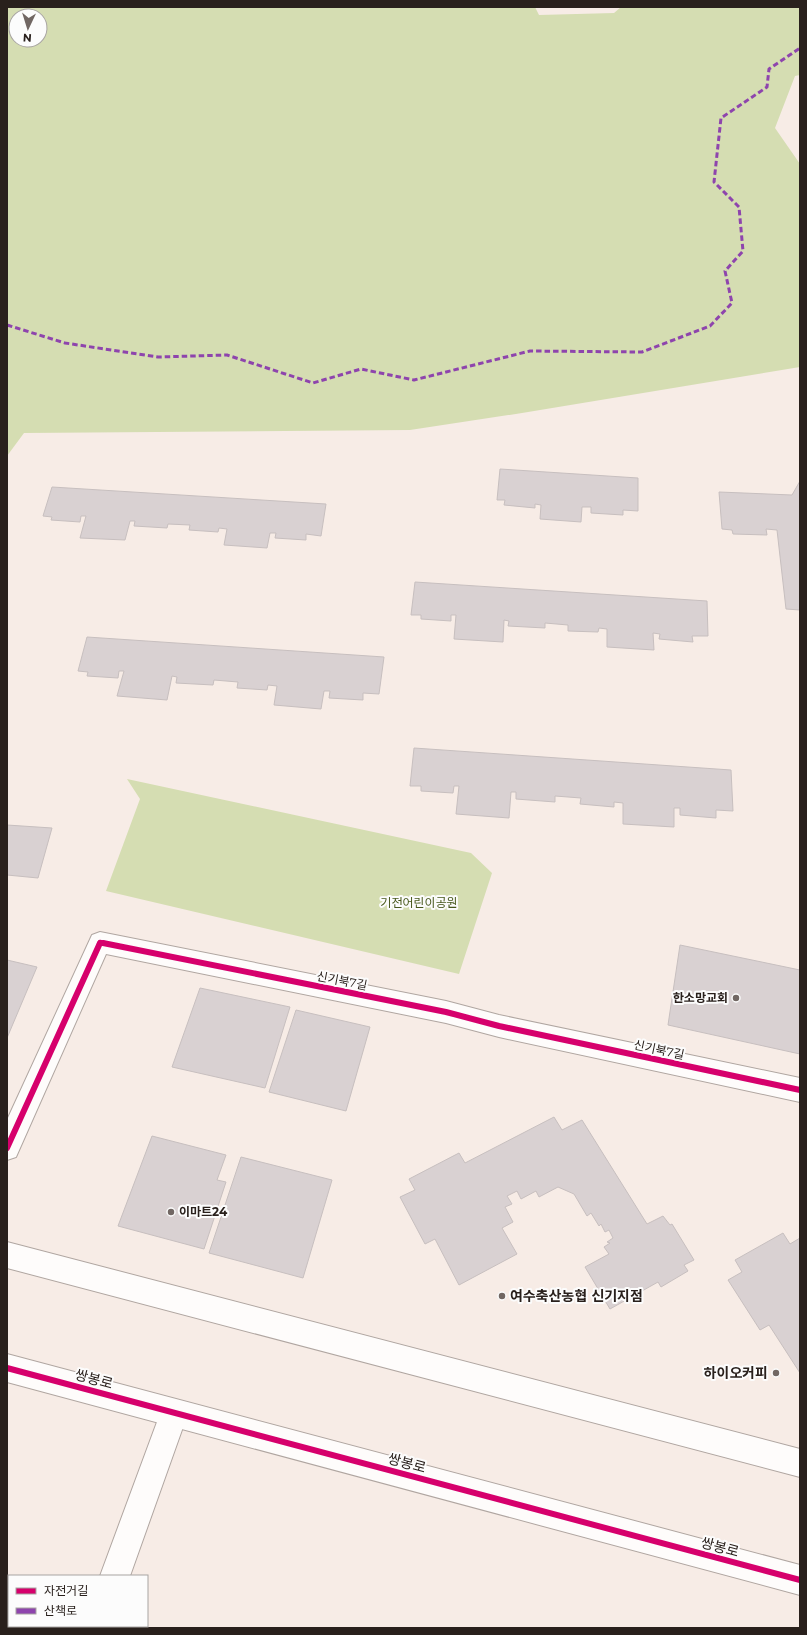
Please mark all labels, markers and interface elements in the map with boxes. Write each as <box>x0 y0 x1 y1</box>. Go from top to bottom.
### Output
north arrow <box>8 8 48 48</box>
text: N <box>22 31 32 45</box>
park label: 기전어린이공원 <box>380 895 458 910</box>
street label: 신기북7길 <box>316 968 369 993</box>
place label: 한소망교회 <box>673 990 728 1005</box>
marker: 한소망교회 <box>731 993 741 1003</box>
street label: 신기북7길 <box>632 1037 686 1062</box>
place label: 이마트24 <box>179 1204 228 1219</box>
marker: 이마트24 <box>166 1207 176 1217</box>
place label: 여수축산농협 신기지점 <box>510 1287 643 1305</box>
marker: 여수축산농협 신기지점 <box>497 1291 507 1301</box>
place label: 하이오커피 <box>704 1364 768 1382</box>
street label: 쌍봉로 <box>73 1365 115 1393</box>
marker: 하이오커피 <box>771 1368 781 1378</box>
street label: 쌍봉로 <box>386 1449 428 1477</box>
street label: 쌍봉로 <box>699 1533 741 1561</box>
legend <box>8 1575 148 1627</box>
text: 자전거길 <box>44 1583 88 1598</box>
text: 산책로 <box>44 1603 77 1618</box>

